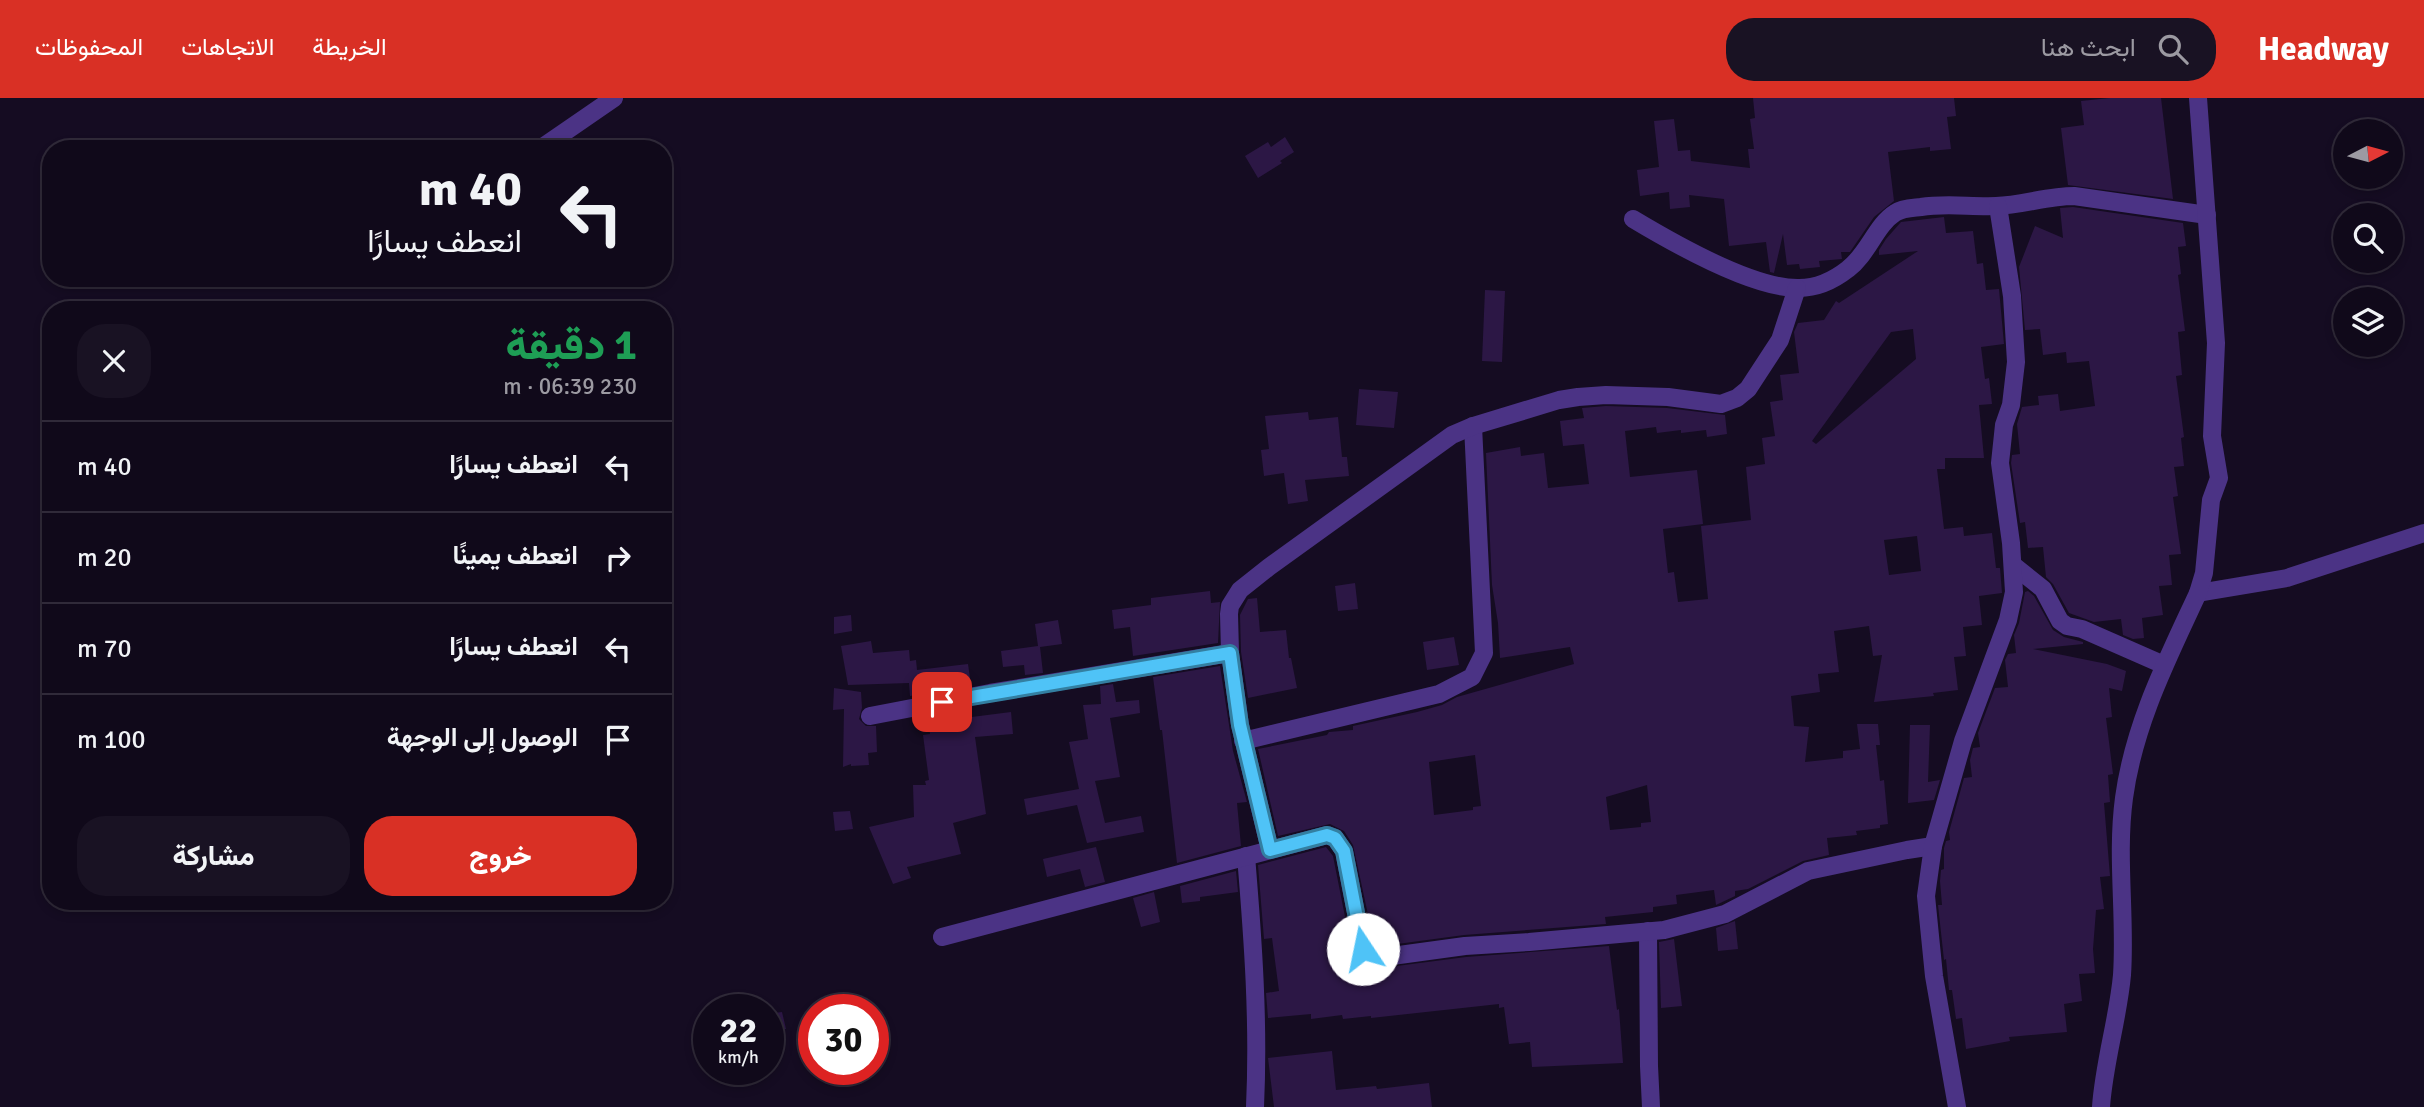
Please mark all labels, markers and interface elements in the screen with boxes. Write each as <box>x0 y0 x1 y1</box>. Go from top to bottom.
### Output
search box <box>1726 18 2216 81</box>
text: Headway <box>2258 29 2389 70</box>
icon: search <box>2154 30 2192 68</box>
text: المحفوظات <box>35 32 143 62</box>
text: الاتجاهات <box>181 32 274 62</box>
text: الخريطة <box>312 32 387 62</box>
text: ابحث هنا <box>2041 32 2136 64</box>
north arrow <box>2333 119 2403 189</box>
map controls <box>2333 119 2403 357</box>
text: 40 m <box>419 159 522 219</box>
icon: left <box>546 168 637 259</box>
button: search <box>2333 203 2403 273</box>
text: انعطف يسارًا <box>367 222 522 261</box>
button: layers <box>2333 287 2403 357</box>
text: 1 دقيقة <box>506 320 637 371</box>
button: close <box>77 324 151 398</box>
text: 230 m · 06:39 <box>503 372 637 401</box>
icon: left <box>599 448 637 486</box>
text: انعطف يسارًا <box>449 449 578 481</box>
text: 40 m <box>77 451 132 483</box>
icon: right <box>599 539 637 577</box>
text: انعطف يمينًا <box>452 540 578 572</box>
text: 20 m <box>77 542 132 574</box>
icon: left <box>599 630 637 668</box>
text: انعطف يسارًا <box>449 631 578 663</box>
text: 70 m <box>77 633 132 665</box>
pin <box>912 672 972 732</box>
icon: arrive <box>923 683 961 721</box>
icon: arrive <box>599 721 637 759</box>
text: الوصول إلى الوجهة <box>387 722 578 754</box>
text: 100 m <box>77 724 146 756</box>
button: مشاركة <box>77 816 350 896</box>
button: خروج <box>364 816 637 896</box>
position arrow <box>1326 912 1400 986</box>
speed limit sign: 30 <box>798 994 889 1085</box>
text: 22 <box>720 1009 757 1052</box>
text: km/h <box>718 1046 759 1068</box>

